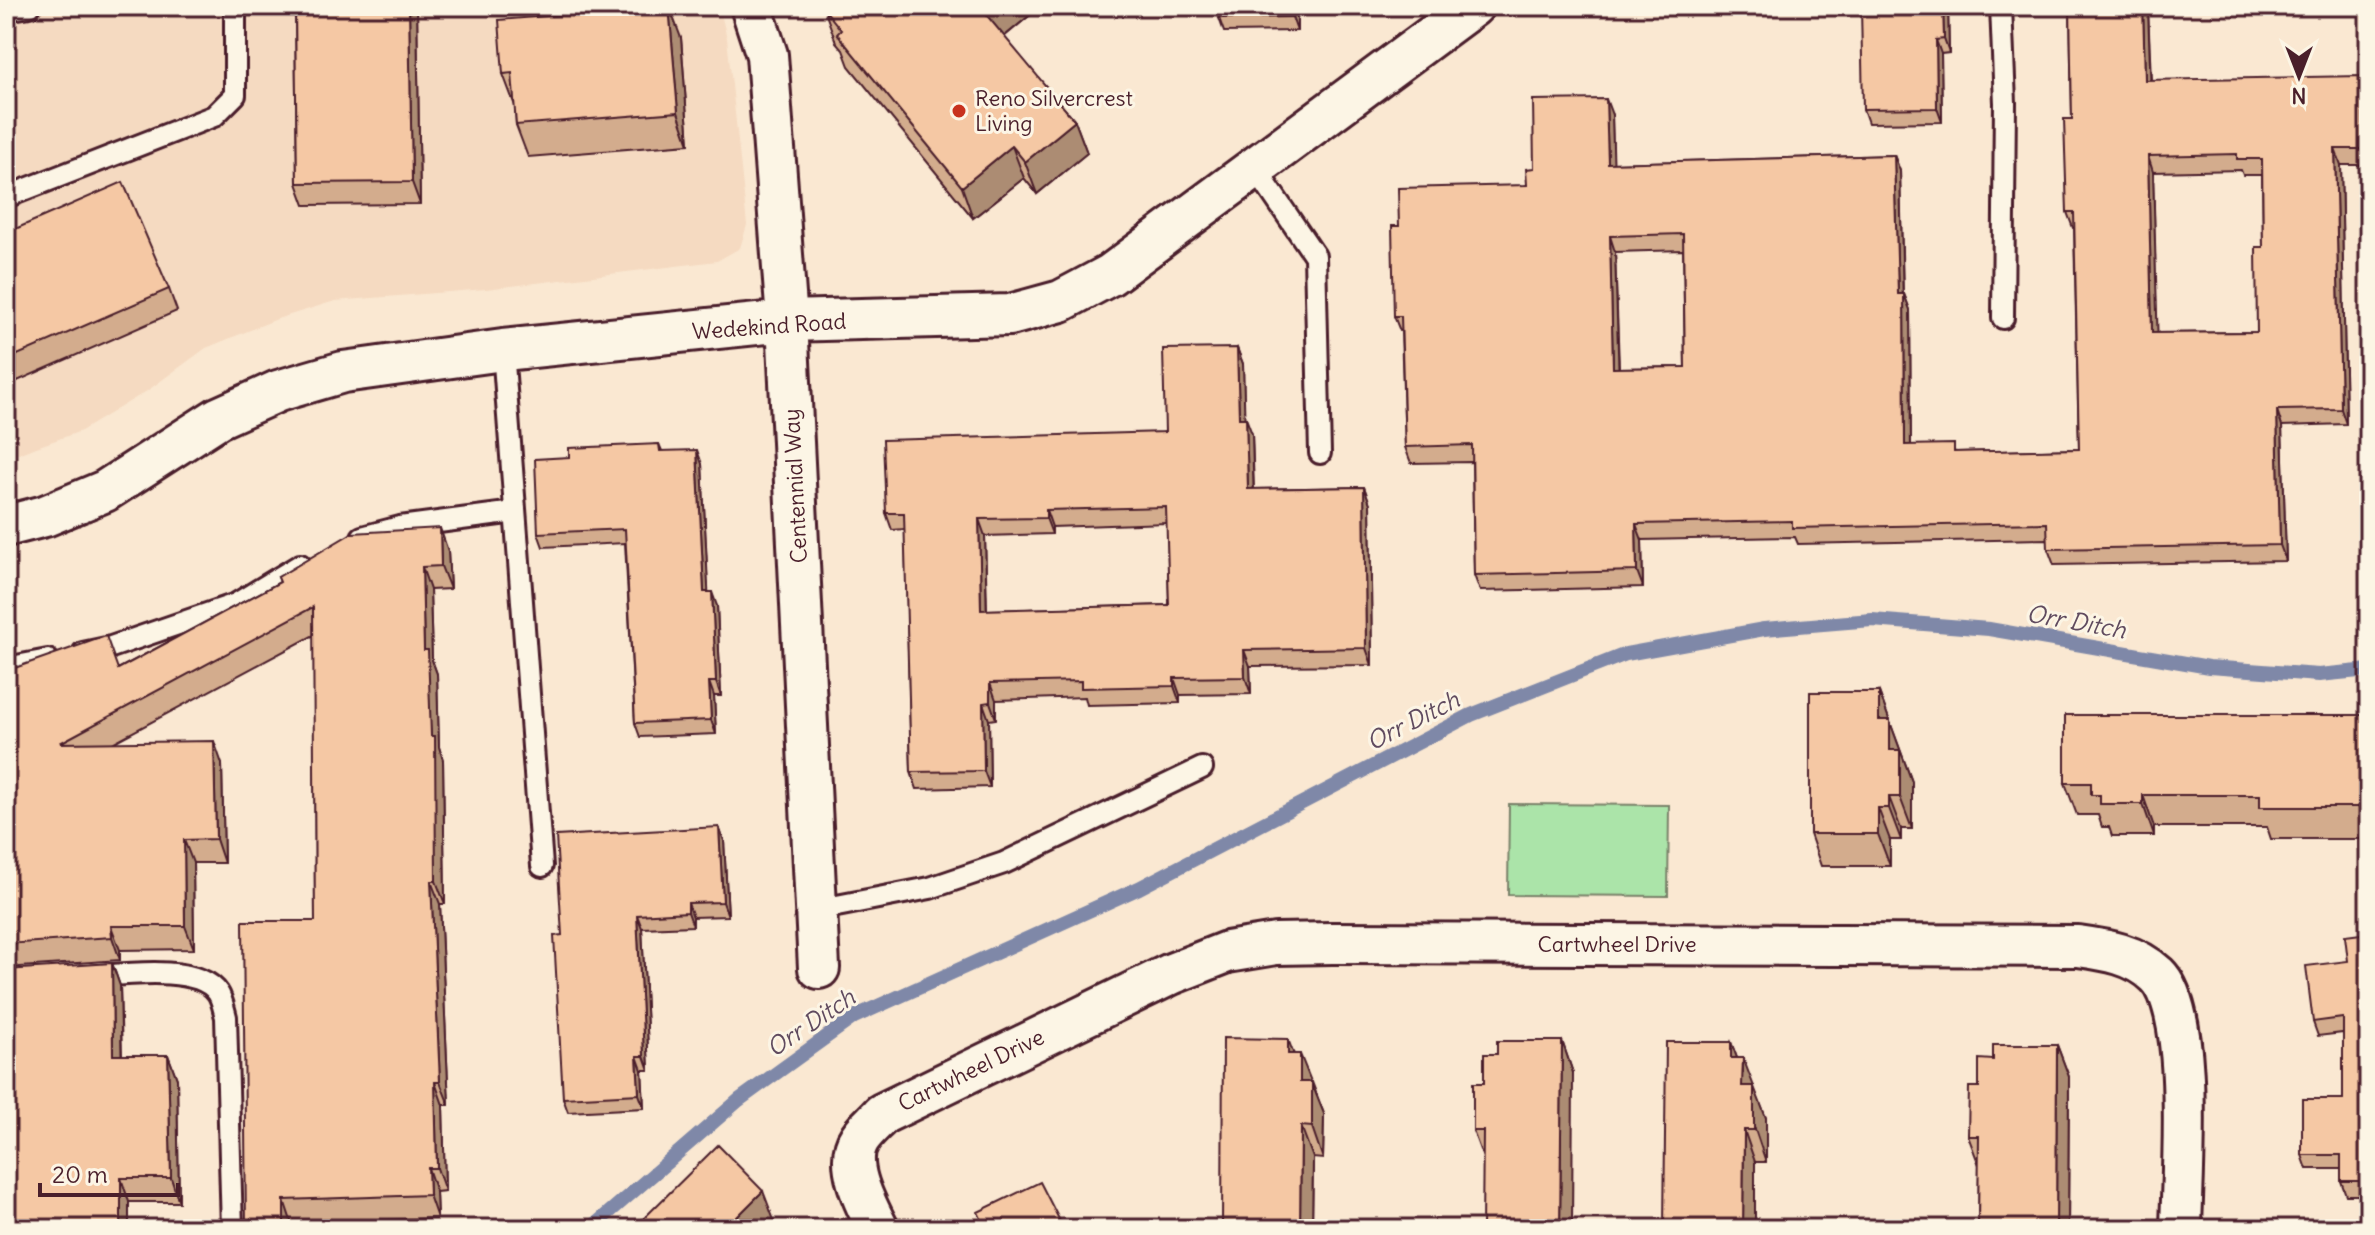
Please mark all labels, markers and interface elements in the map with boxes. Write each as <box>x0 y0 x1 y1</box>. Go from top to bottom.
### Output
north arrow <box>2259 36 2339 116</box>
text: N <box>2291 82 2307 110</box>
place label: Reno Silvercrest Living <box>975 84 1133 137</box>
marker: Reno Silvercrest Living <box>950 102 968 120</box>
street label: Wedekind Road <box>691 307 847 345</box>
street label: Centennial Way <box>777 408 813 564</box>
water label: Orr Ditch <box>2024 598 2129 645</box>
water label: Orr Ditch <box>1361 683 1465 756</box>
street label: Cartwheel Drive <box>1537 930 1697 958</box>
water label: Orr Ditch <box>760 981 861 1063</box>
street label: Cartwheel Drive <box>893 1023 1049 1117</box>
scale bar <box>40 1147 178 1197</box>
text: 20 m <box>52 1159 108 1189</box>

